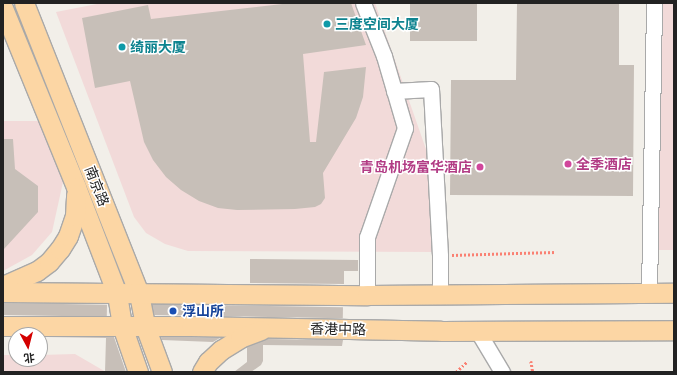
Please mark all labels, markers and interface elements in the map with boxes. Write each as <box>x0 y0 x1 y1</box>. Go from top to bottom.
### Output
place label: 三度空间大厦 <box>335 16 419 32</box>
marker: 三度空间大厦 <box>322 19 332 29</box>
place label: 绮丽大厦 <box>130 39 186 55</box>
marker: 绮丽大厦 <box>117 42 127 52</box>
place label: 全季酒店 <box>576 156 632 172</box>
place label: 青岛机场富华酒店 <box>360 159 472 175</box>
marker: 全季酒店 <box>563 159 573 169</box>
marker: 青岛机场富华酒店 <box>475 162 485 172</box>
street label: 南京路 <box>82 163 112 209</box>
place label: 浮山所 <box>182 303 224 319</box>
marker: 浮山所 <box>167 305 179 317</box>
street label: 香港中路 <box>310 320 366 338</box>
north arrow <box>8 327 48 367</box>
text: 北 <box>23 349 36 367</box>

